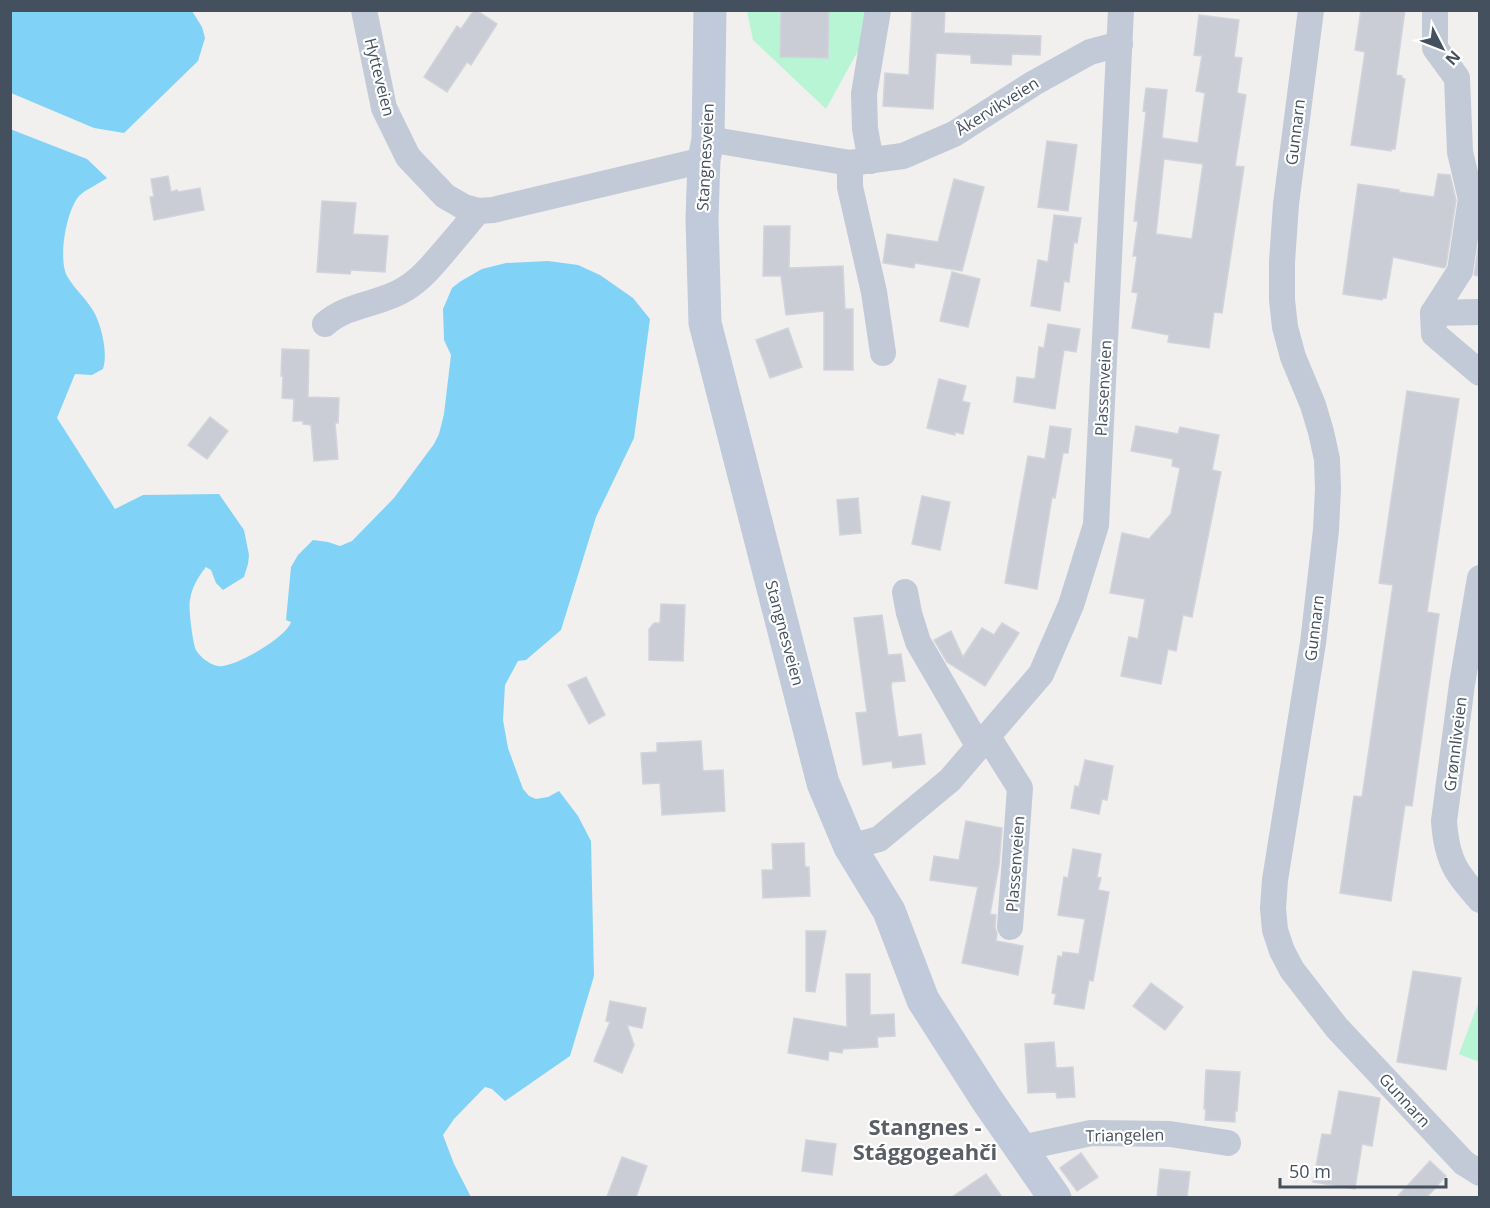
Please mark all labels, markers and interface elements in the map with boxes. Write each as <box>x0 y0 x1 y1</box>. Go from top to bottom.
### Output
north arrow <box>1412 18 1472 78</box>
street label: Hytteveien <box>360 36 400 118</box>
text: N <box>1441 46 1466 70</box>
street label: Åkervikveien <box>951 72 1043 140</box>
street label: Gunnarn <box>1280 98 1310 166</box>
street label: Stangnesveien <box>691 102 719 212</box>
street label: Plassenveien <box>1089 339 1117 437</box>
street label: Stangnesveien <box>760 578 810 688</box>
street label: Gunnarn <box>1299 594 1329 662</box>
street label: Grønnliveien <box>1438 695 1472 793</box>
street label: Plassenveien <box>1001 815 1029 913</box>
street label: Gunnarn <box>1374 1068 1436 1132</box>
district label: Stangnes - Stággogeahči <box>853 1111 997 1166</box>
street label: Triangelen <box>1086 1123 1164 1147</box>
scale bar <box>1280 1151 1446 1189</box>
text: 50 m <box>1289 1159 1331 1183</box>

